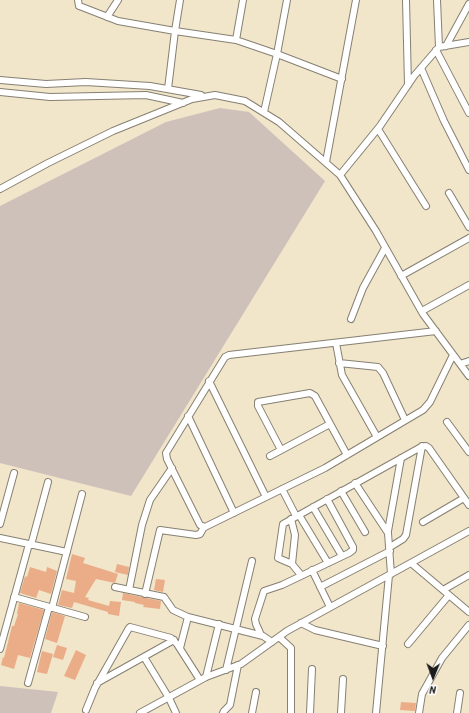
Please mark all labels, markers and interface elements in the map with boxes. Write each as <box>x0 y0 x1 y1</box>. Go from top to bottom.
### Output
north arrow <box>413 657 453 697</box>
text: N <box>429 680 436 698</box>

